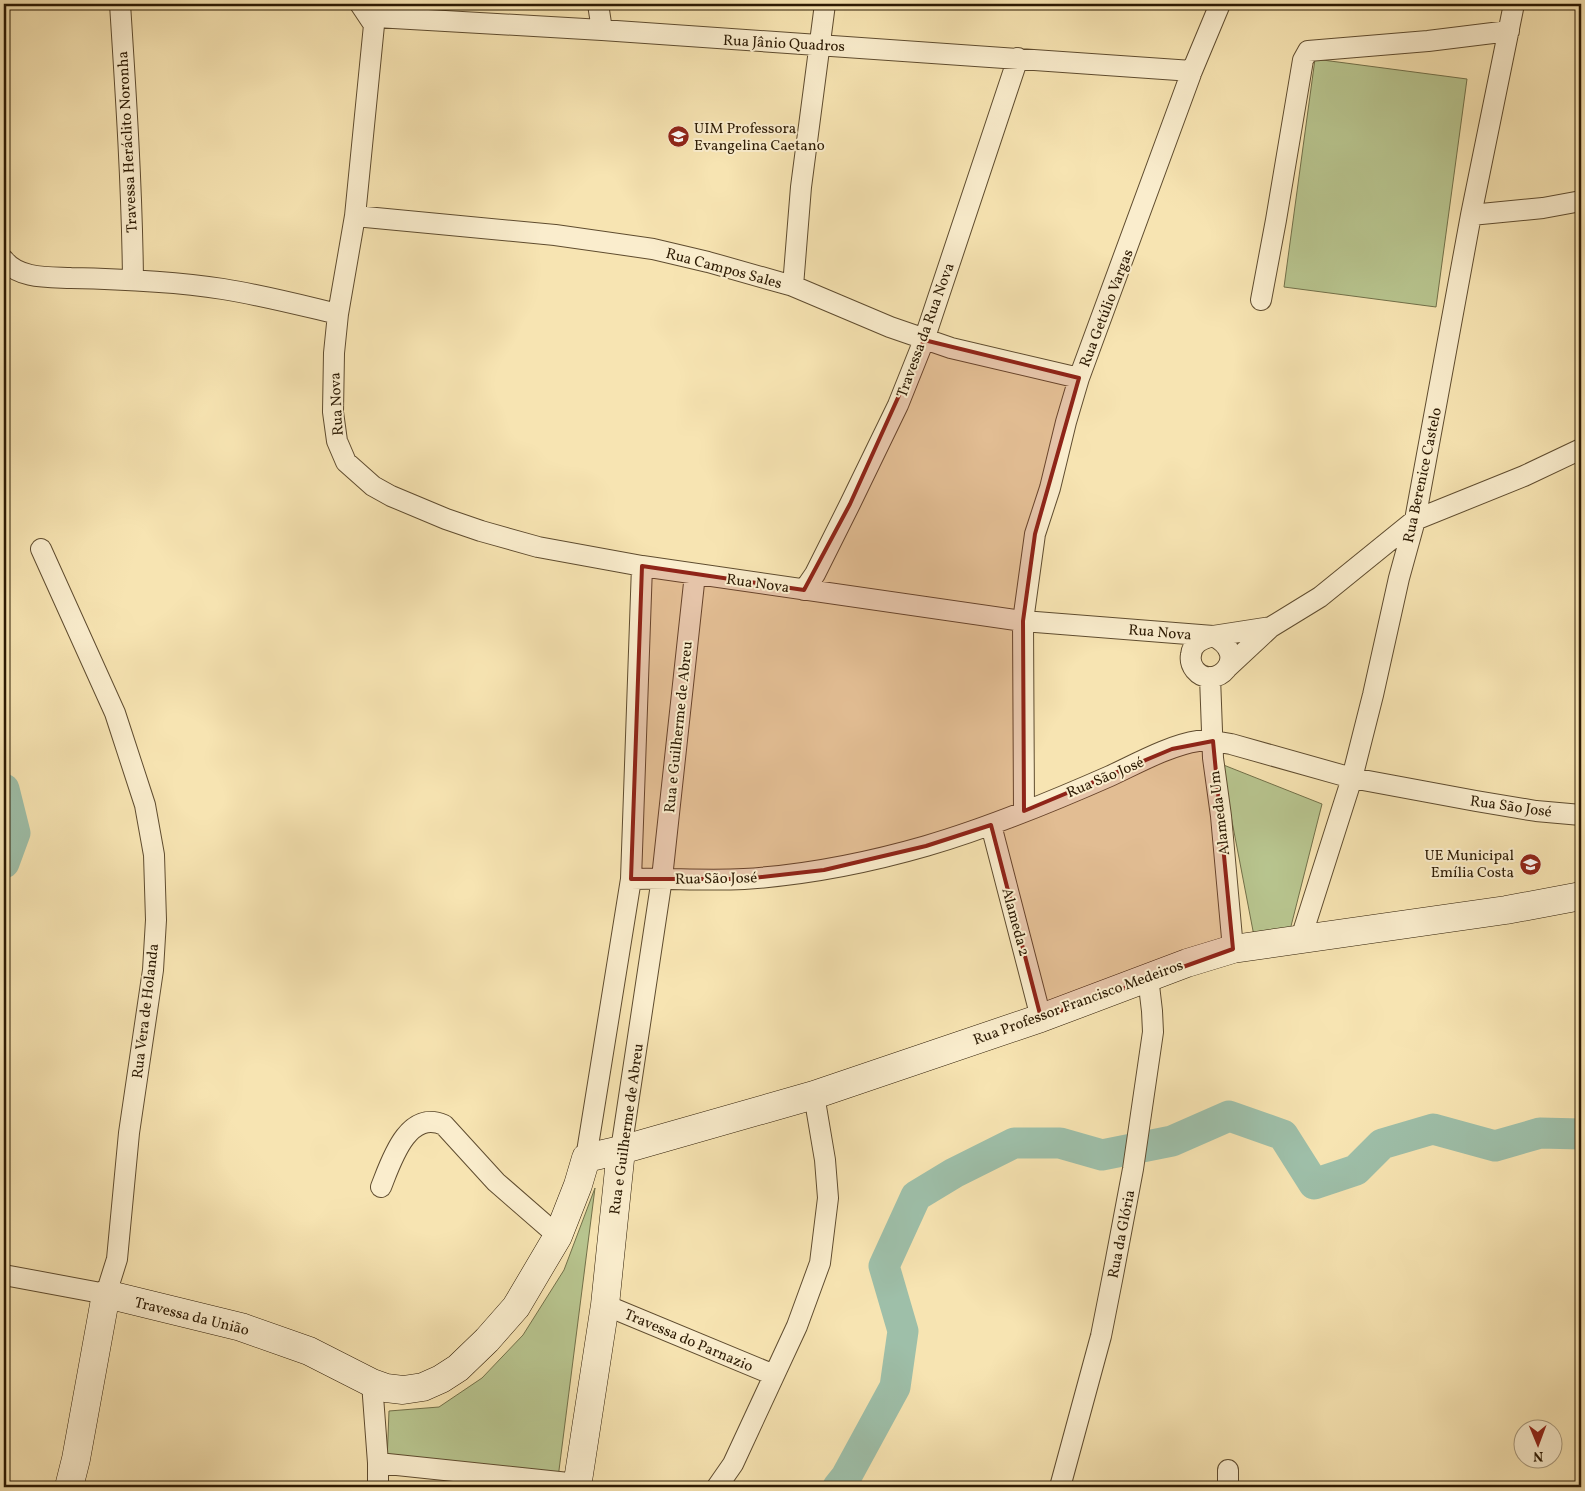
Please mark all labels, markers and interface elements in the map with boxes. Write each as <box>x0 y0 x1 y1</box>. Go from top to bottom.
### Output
street label: Rua Jânio Quadros <box>722 31 845 58</box>
street label: Travessa Heráclito Noronha <box>113 50 144 233</box>
place label: UIM Professora Evangelina Caetano <box>694 119 825 157</box>
school or university icon: UIM Professora Evangelina Caetano <box>666 125 690 149</box>
street label: Rua Campos Sales <box>663 244 784 295</box>
street label: Rua Getúlio Vargas <box>1075 247 1140 371</box>
street label: Travessa da Rua Nova <box>892 260 961 401</box>
street label: Rua Nova <box>325 372 350 436</box>
street label: Rua Berenice Castelo <box>1399 406 1448 545</box>
street label: Rua Nova <box>725 570 791 599</box>
street label: Rua Nova <box>1127 620 1192 647</box>
street label: Rua e Guilherme de Abreu <box>660 640 699 814</box>
street label: Rua São José <box>1064 753 1148 804</box>
street label: Alameda Um <box>1205 769 1236 856</box>
street label: Rua São José <box>1469 791 1553 824</box>
place label: UE Municipal Emília Costa <box>1424 846 1514 884</box>
school or university icon: UE Municipal Emília Costa <box>1518 852 1542 876</box>
street label: Rua São José <box>675 868 757 891</box>
street label: Alameda 2 <box>995 886 1034 959</box>
street label: Rua Vera de Holanda <box>128 942 165 1080</box>
street label: Rua Professor Francisco Medeiros <box>971 956 1186 1051</box>
street label: Rua e Guilherme de Abreu <box>605 1042 650 1216</box>
street label: Rua da Glória <box>1104 1188 1141 1280</box>
street label: Travessa da União <box>132 1293 251 1342</box>
street label: Travessa do Parnazio <box>621 1305 756 1378</box>
north arrow <box>1512 1418 1562 1468</box>
text: N <box>1533 1446 1543 1465</box>

